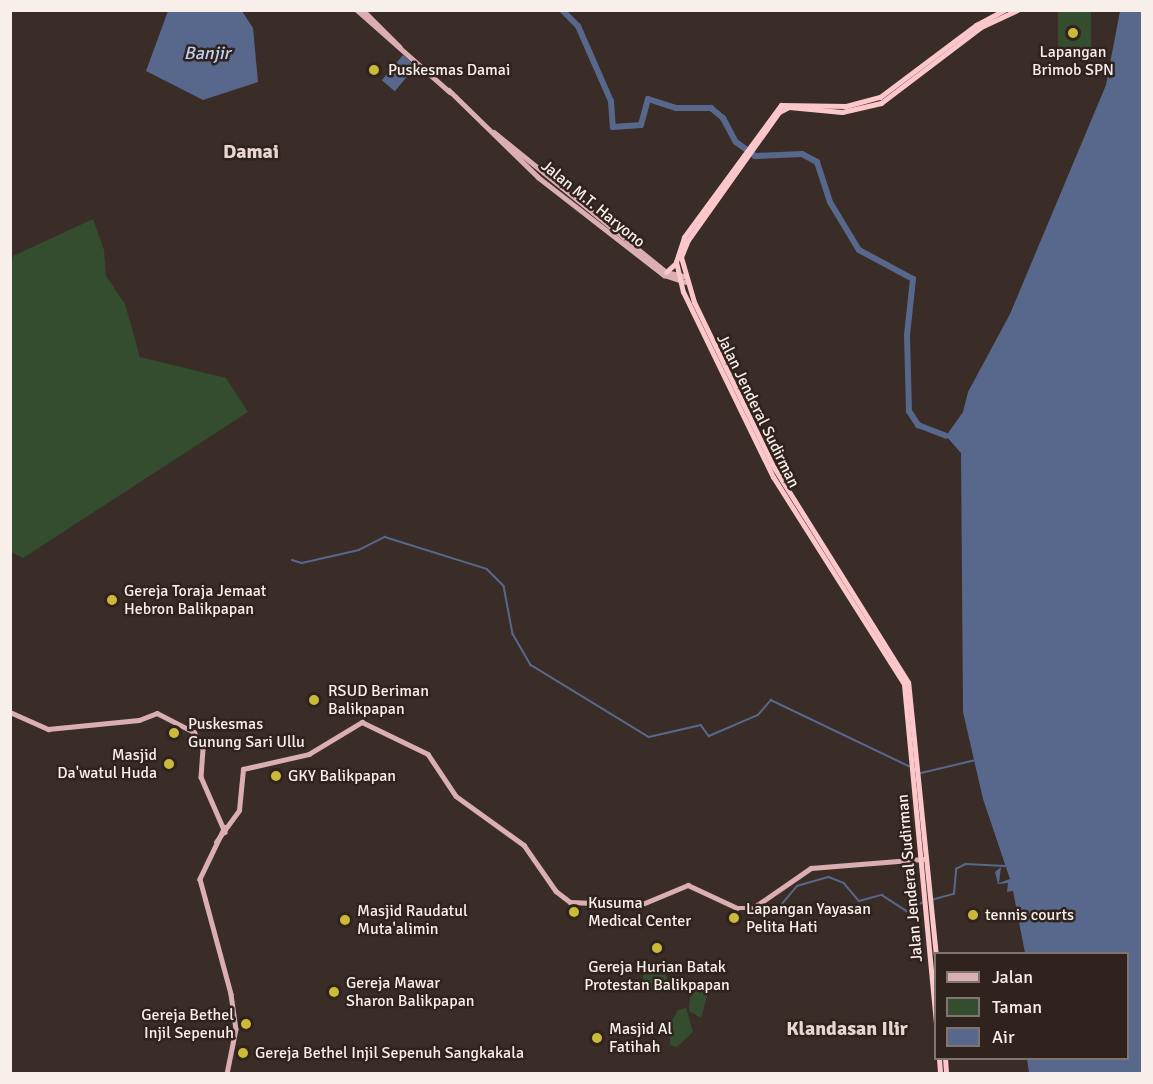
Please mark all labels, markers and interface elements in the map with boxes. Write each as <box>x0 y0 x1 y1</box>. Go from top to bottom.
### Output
marker: Lapangan Brimob SPN <box>1066 26 1080 40</box>
water label: Banjir <box>184 42 230 64</box>
place label: Lapangan Brimob SPN <box>1032 42 1114 80</box>
place label: Puskesmas Damai <box>388 60 510 80</box>
marker: Puskesmas Damai <box>365 61 383 79</box>
district label: Damai <box>223 139 279 163</box>
street label: Jalan M.T. Haryono <box>537 156 649 252</box>
street label: Jalan Jenderal Sudirman <box>712 331 804 491</box>
place label: Gereja Toraja Jemaat Hebron Balikpapan <box>124 581 266 619</box>
marker: Gereja Toraja Jemaat Hebron Balikpapan <box>105 593 119 607</box>
place label: RSUD Beriman Balikpapan <box>328 681 429 719</box>
marker: RSUD Beriman Balikpapan <box>305 691 323 709</box>
place label: Puskesmas Gunung Sari Ullu <box>188 714 305 752</box>
marker: Puskesmas Gunung Sari Ullu <box>165 724 183 742</box>
place label: Masjid Da'watul Huda <box>57 745 157 783</box>
marker: Masjid Da'watul Huda <box>162 757 176 771</box>
place label: GKY Balikpapan <box>288 766 396 786</box>
marker: GKY Balikpapan <box>269 769 283 783</box>
street label: Jalan Jenderal Sudirman <box>893 793 927 963</box>
place label: Kusuma Medical Center <box>588 893 691 931</box>
place label: Lapangan Yayasan Pelita Hati <box>746 899 871 937</box>
place label: Masjid Raudatul Muta'alimin <box>357 901 468 939</box>
marker: Kusuma Medical Center <box>565 903 583 921</box>
place label: tennis courts <box>985 905 1074 925</box>
marker: tennis courts <box>966 908 980 922</box>
marker: Lapangan Yayasan Pelita Hati <box>727 911 741 925</box>
marker: Masjid Raudatul Muta'alimin <box>338 913 352 927</box>
marker: Gereja Hurian Batak Protestan Balikpapan <box>650 941 664 955</box>
legend <box>934 952 1129 1060</box>
place label: Gereja Hurian Batak Protestan Balikpapan <box>584 957 730 995</box>
text: Jalan <box>992 966 1033 988</box>
place label: Gereja Mawar Sharon Balikpapan <box>346 973 475 1011</box>
marker: Gereja Mawar Sharon Balikpapan <box>327 985 341 999</box>
text: Taman <box>992 996 1042 1018</box>
place label: Gereja Bethel Injil Sepenuh <box>141 1005 234 1043</box>
district label: Klandasan Ilir <box>786 1016 908 1040</box>
marker: Gereja Bethel Injil Sepenuh <box>239 1017 253 1031</box>
place label: Masjid Al Fatihah <box>609 1019 672 1057</box>
text: Air <box>992 1026 1015 1048</box>
marker: Masjid Al Fatihah <box>590 1031 604 1045</box>
place label: Gereja Bethel Injil Sepenuh Sangkakala <box>255 1043 524 1063</box>
marker: Gereja Bethel Injil Sepenuh Sangkakala <box>236 1046 250 1060</box>

